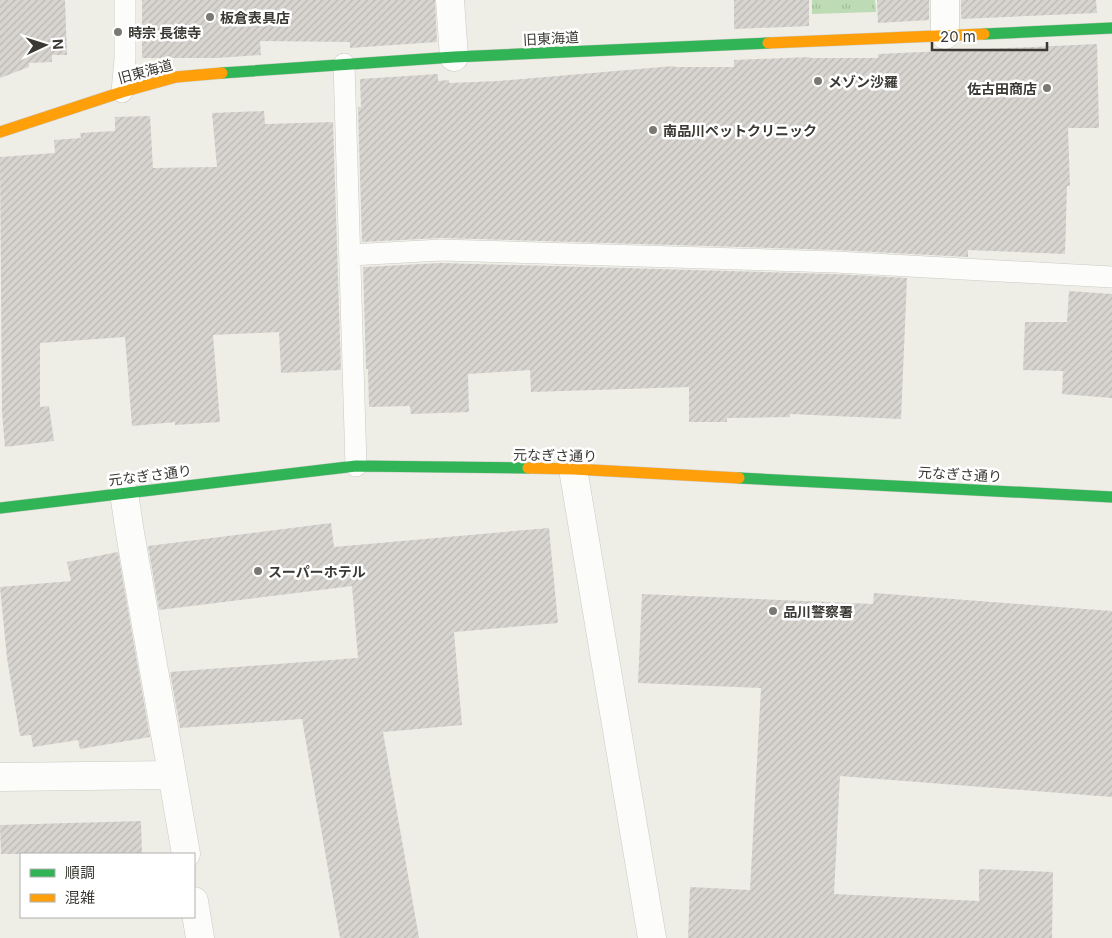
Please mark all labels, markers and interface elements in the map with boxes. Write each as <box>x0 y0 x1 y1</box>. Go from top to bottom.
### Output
place label: 板倉表具店 <box>220 9 290 26</box>
marker: 板倉表具店 <box>204 11 216 23</box>
north arrow <box>20 20 70 70</box>
scale bar <box>932 20 1047 52</box>
place label: 時宗 長徳寺 <box>128 24 201 41</box>
marker: 時宗 長徳寺 <box>112 26 124 38</box>
text: 20 m <box>940 27 976 46</box>
street label: 旧東海道 <box>523 28 579 48</box>
text: N <box>50 38 67 50</box>
street label: 旧東海道 <box>116 56 174 86</box>
place label: メゾン沙羅 <box>828 73 898 90</box>
marker: メゾン沙羅 <box>812 75 824 87</box>
place label: 佐古田商店 <box>967 80 1037 97</box>
marker: 佐古田商店 <box>1041 82 1053 94</box>
place label: 南品川ペットクリニック <box>663 122 817 139</box>
marker: 南品川ペットクリニック <box>647 124 659 136</box>
street label: 元なぎさ通り <box>513 446 597 464</box>
street label: 元なぎさ通り <box>107 461 193 489</box>
street label: 元なぎさ通り <box>918 463 1002 485</box>
place label: スーパーホテル <box>268 563 366 580</box>
marker: スーパーホテル <box>252 565 264 577</box>
place label: 品川警察署 <box>783 603 853 620</box>
marker: 品川警察署 <box>767 605 779 617</box>
legend <box>20 853 195 918</box>
text: 順調 <box>65 863 95 882</box>
text: 混雑 <box>65 888 95 907</box>

